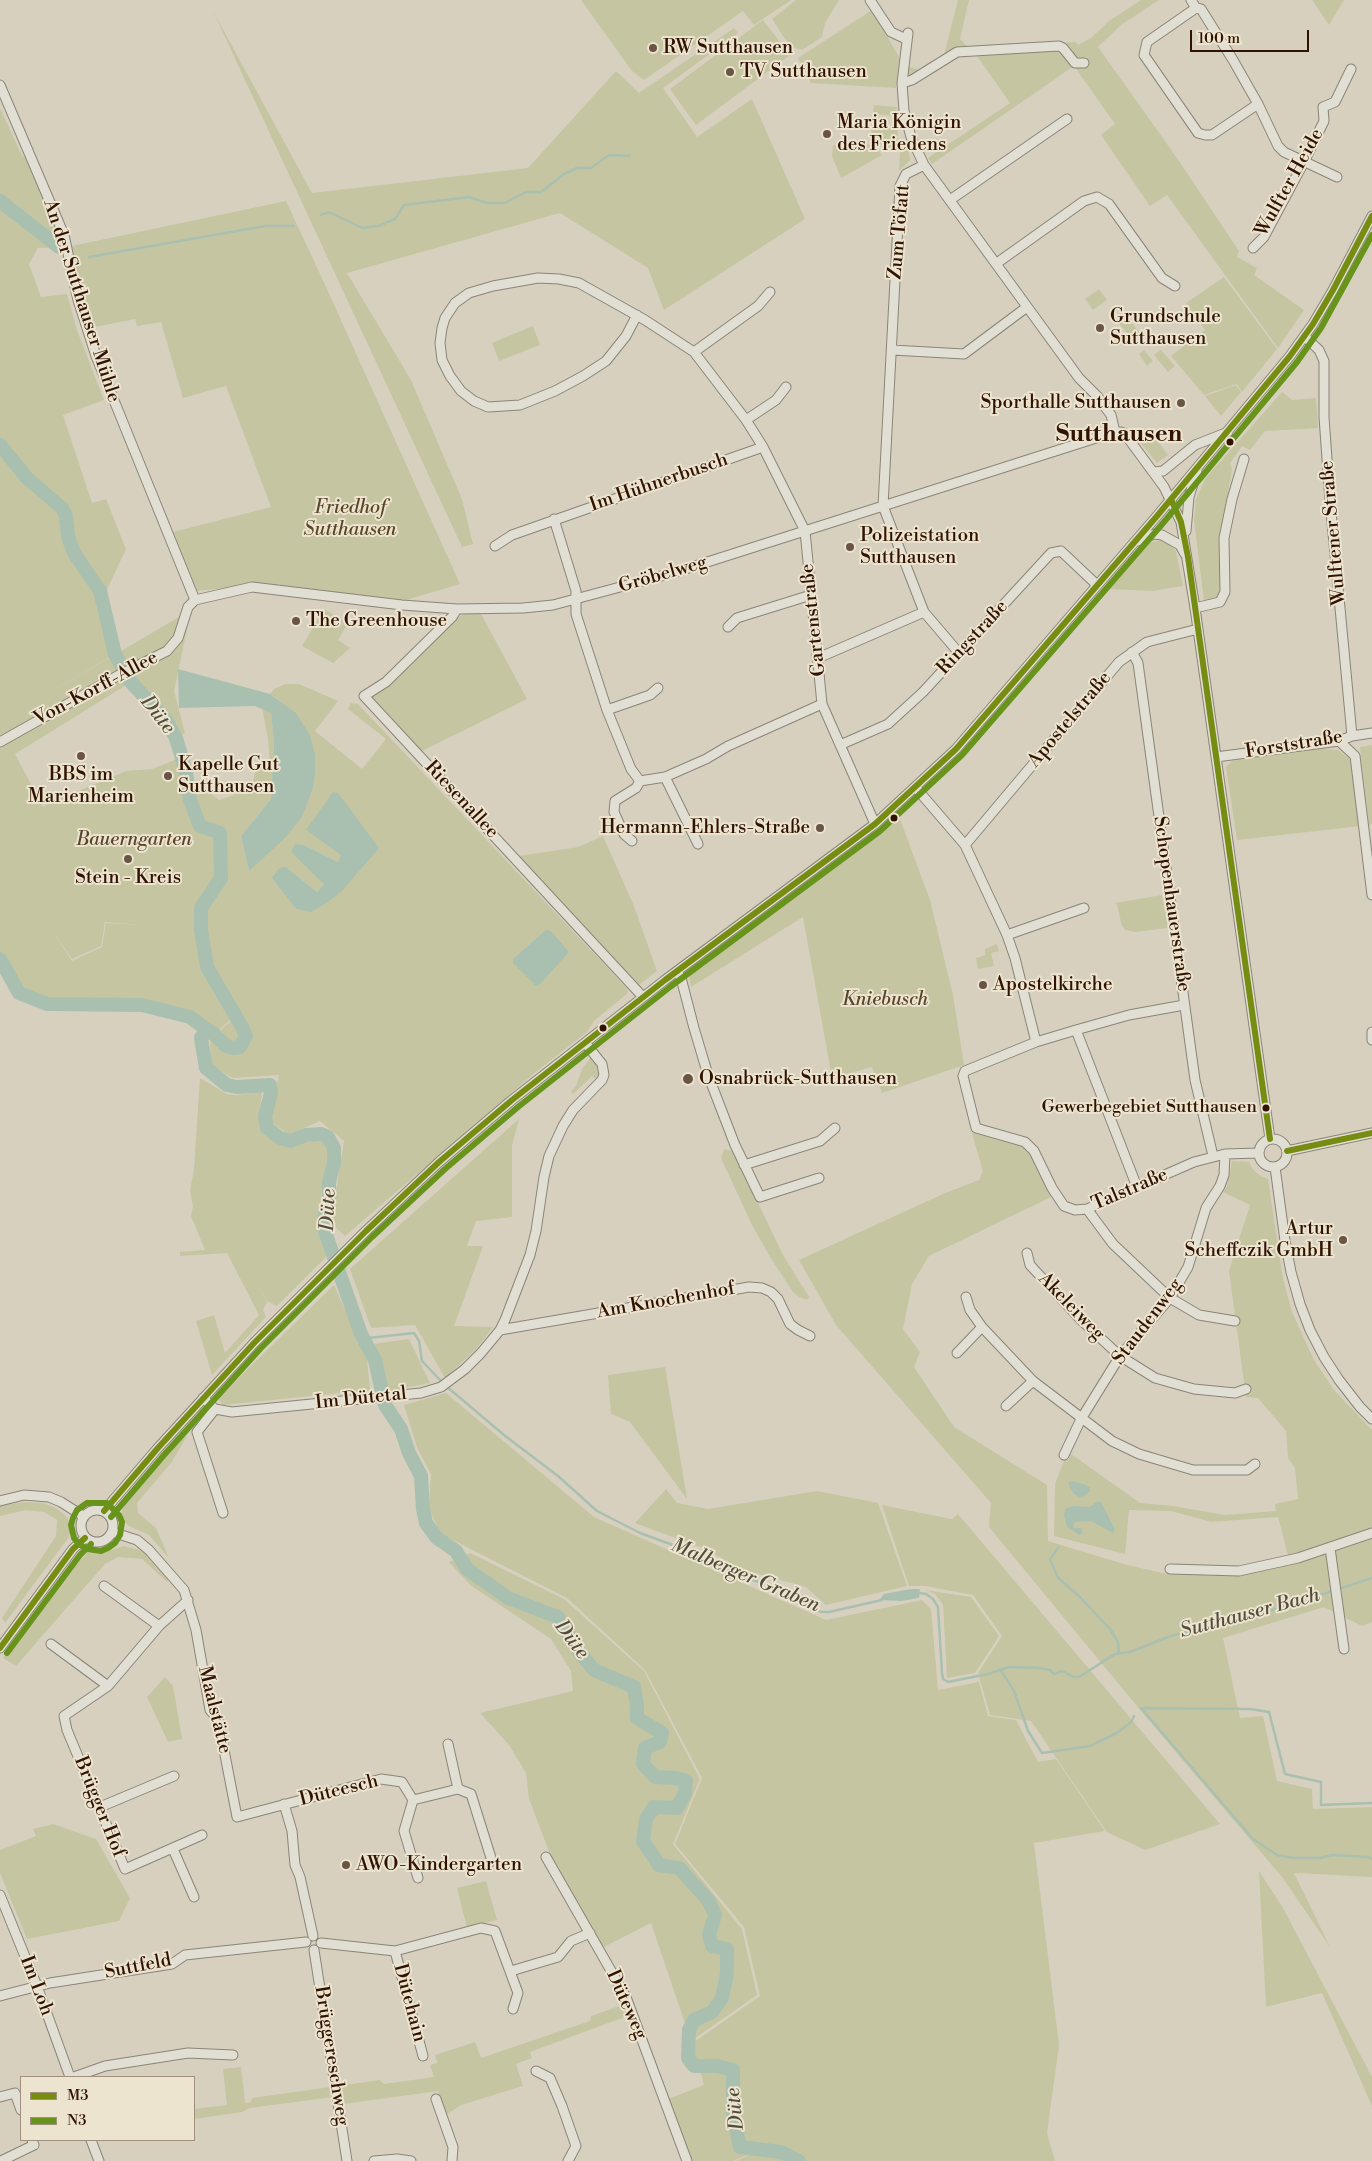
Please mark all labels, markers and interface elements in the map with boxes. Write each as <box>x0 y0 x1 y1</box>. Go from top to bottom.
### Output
scale bar <box>1192 20 1311 52</box>
text: 100 m <box>1198 29 1240 48</box>
place label: RW Sutthausen <box>663 37 793 59</box>
marker: RW Sutthausen <box>647 42 659 54</box>
place label: TV Sutthausen <box>740 61 867 83</box>
marker: TV Sutthausen <box>724 66 736 78</box>
place label: Maria Königin des Friedens <box>837 112 961 156</box>
street label: Wulfter Heide <box>1251 125 1329 241</box>
marker: Maria Königin des Friedens <box>821 128 833 140</box>
street label: Zum Töfatt <box>884 183 916 281</box>
street label: An der Sutthauser Mühle <box>37 197 125 405</box>
place label: Grundschule Sutthausen <box>1110 306 1221 350</box>
marker: Grundschule Sutthausen <box>1094 322 1106 334</box>
place label: Sporthalle Sutthausen <box>981 392 1171 414</box>
marker: Sporthalle Sutthausen <box>1175 397 1187 409</box>
district label: Sutthausen <box>1056 421 1182 449</box>
unlabelled marker <box>1225 437 1235 447</box>
street label: Im Hühnerbusch <box>587 449 731 517</box>
street label: Wulftener Straße <box>1316 460 1352 606</box>
park label: Friedhof Sutthausen <box>304 497 396 541</box>
place label: Polizeistation Sutthausen <box>860 525 979 569</box>
marker: Polizeistation Sutthausen <box>844 541 856 553</box>
street label: Gröbelweg <box>616 551 710 599</box>
street label: Gartenstraße <box>797 563 831 677</box>
street label: Ringstraße <box>933 596 1013 680</box>
place label: The Greenhouse <box>306 610 447 632</box>
marker: The Greenhouse <box>290 615 302 627</box>
street label: Von-Korff-Allee <box>30 647 162 731</box>
street label: Apostelstraße <box>1023 667 1117 773</box>
water label: Düte <box>134 691 180 739</box>
street label: Forststraße <box>1244 726 1344 764</box>
marker: BBS im Marienheim <box>75 750 87 762</box>
place label: Kapelle Gut Sutthausen <box>178 754 279 798</box>
street label: Riesenallee <box>419 756 503 844</box>
place label: BBS im Marienheim <box>28 764 134 808</box>
marker: Kapelle Gut Sutthausen <box>162 770 174 782</box>
unlabelled marker <box>889 813 899 823</box>
street label: Schopenhauerstraße <box>1147 815 1195 993</box>
place label: Hermann-Ehlers-Straße <box>600 817 810 839</box>
marker: Hermann-Ehlers-Straße <box>814 822 826 834</box>
park label: Bauerngarten <box>76 829 192 851</box>
marker: Stein - Kreis <box>122 853 134 865</box>
place label: Stein - Kreis <box>75 867 181 889</box>
place label: Apostelkirche <box>993 974 1112 996</box>
marker: Apostelkirche <box>977 979 989 991</box>
park label: Kniebusch <box>842 989 928 1011</box>
unlabelled marker <box>598 1023 608 1033</box>
place label: Osnabrück-Sutthausen <box>699 1068 897 1090</box>
marker: Osnabrück-Sutthausen <box>681 1072 695 1086</box>
place label: Gewerbegebiet Sutthausen <box>1041 1097 1257 1119</box>
marker: Gewerbegebiet Sutthausen <box>1261 1103 1271 1113</box>
street label: Talstraße <box>1088 1164 1172 1216</box>
water label: Düte <box>316 1188 342 1232</box>
place label: Artur Scheffczik GmbH <box>1184 1218 1333 1262</box>
marker: Artur Scheffczik GmbH <box>1337 1234 1349 1246</box>
street label: Akeleiweg <box>1033 1268 1109 1346</box>
street label: Staudenweg <box>1108 1274 1188 1370</box>
street label: Am Knochenhof <box>595 1278 737 1324</box>
street label: Im Dütetal <box>314 1383 408 1415</box>
water label: Malberger Graben <box>667 1534 823 1618</box>
water label: Sutthauser Bach <box>1177 1584 1323 1644</box>
water label: Düte <box>549 1616 593 1664</box>
street label: Maalstätte <box>192 1664 236 1756</box>
street label: Brügger Hof <box>68 1753 130 1861</box>
street label: Düteesch <box>297 1770 381 1812</box>
place label: AWO-Kindergarten <box>356 1854 522 1876</box>
marker: AWO-Kindergarten <box>340 1859 352 1871</box>
street label: Suttfeld <box>103 1949 173 1985</box>
street label: Im Loh <box>14 1953 58 2019</box>
street label: Dütehain <box>388 1961 430 2045</box>
street label: Düteweg <box>601 1966 651 2044</box>
street label: Brüggereschweg <box>309 1985 353 2127</box>
legend <box>20 2076 195 2141</box>
text: M3 <box>67 2086 89 2105</box>
water label: Düte <box>722 2087 750 2131</box>
text: N3 <box>67 2111 86 2130</box>

